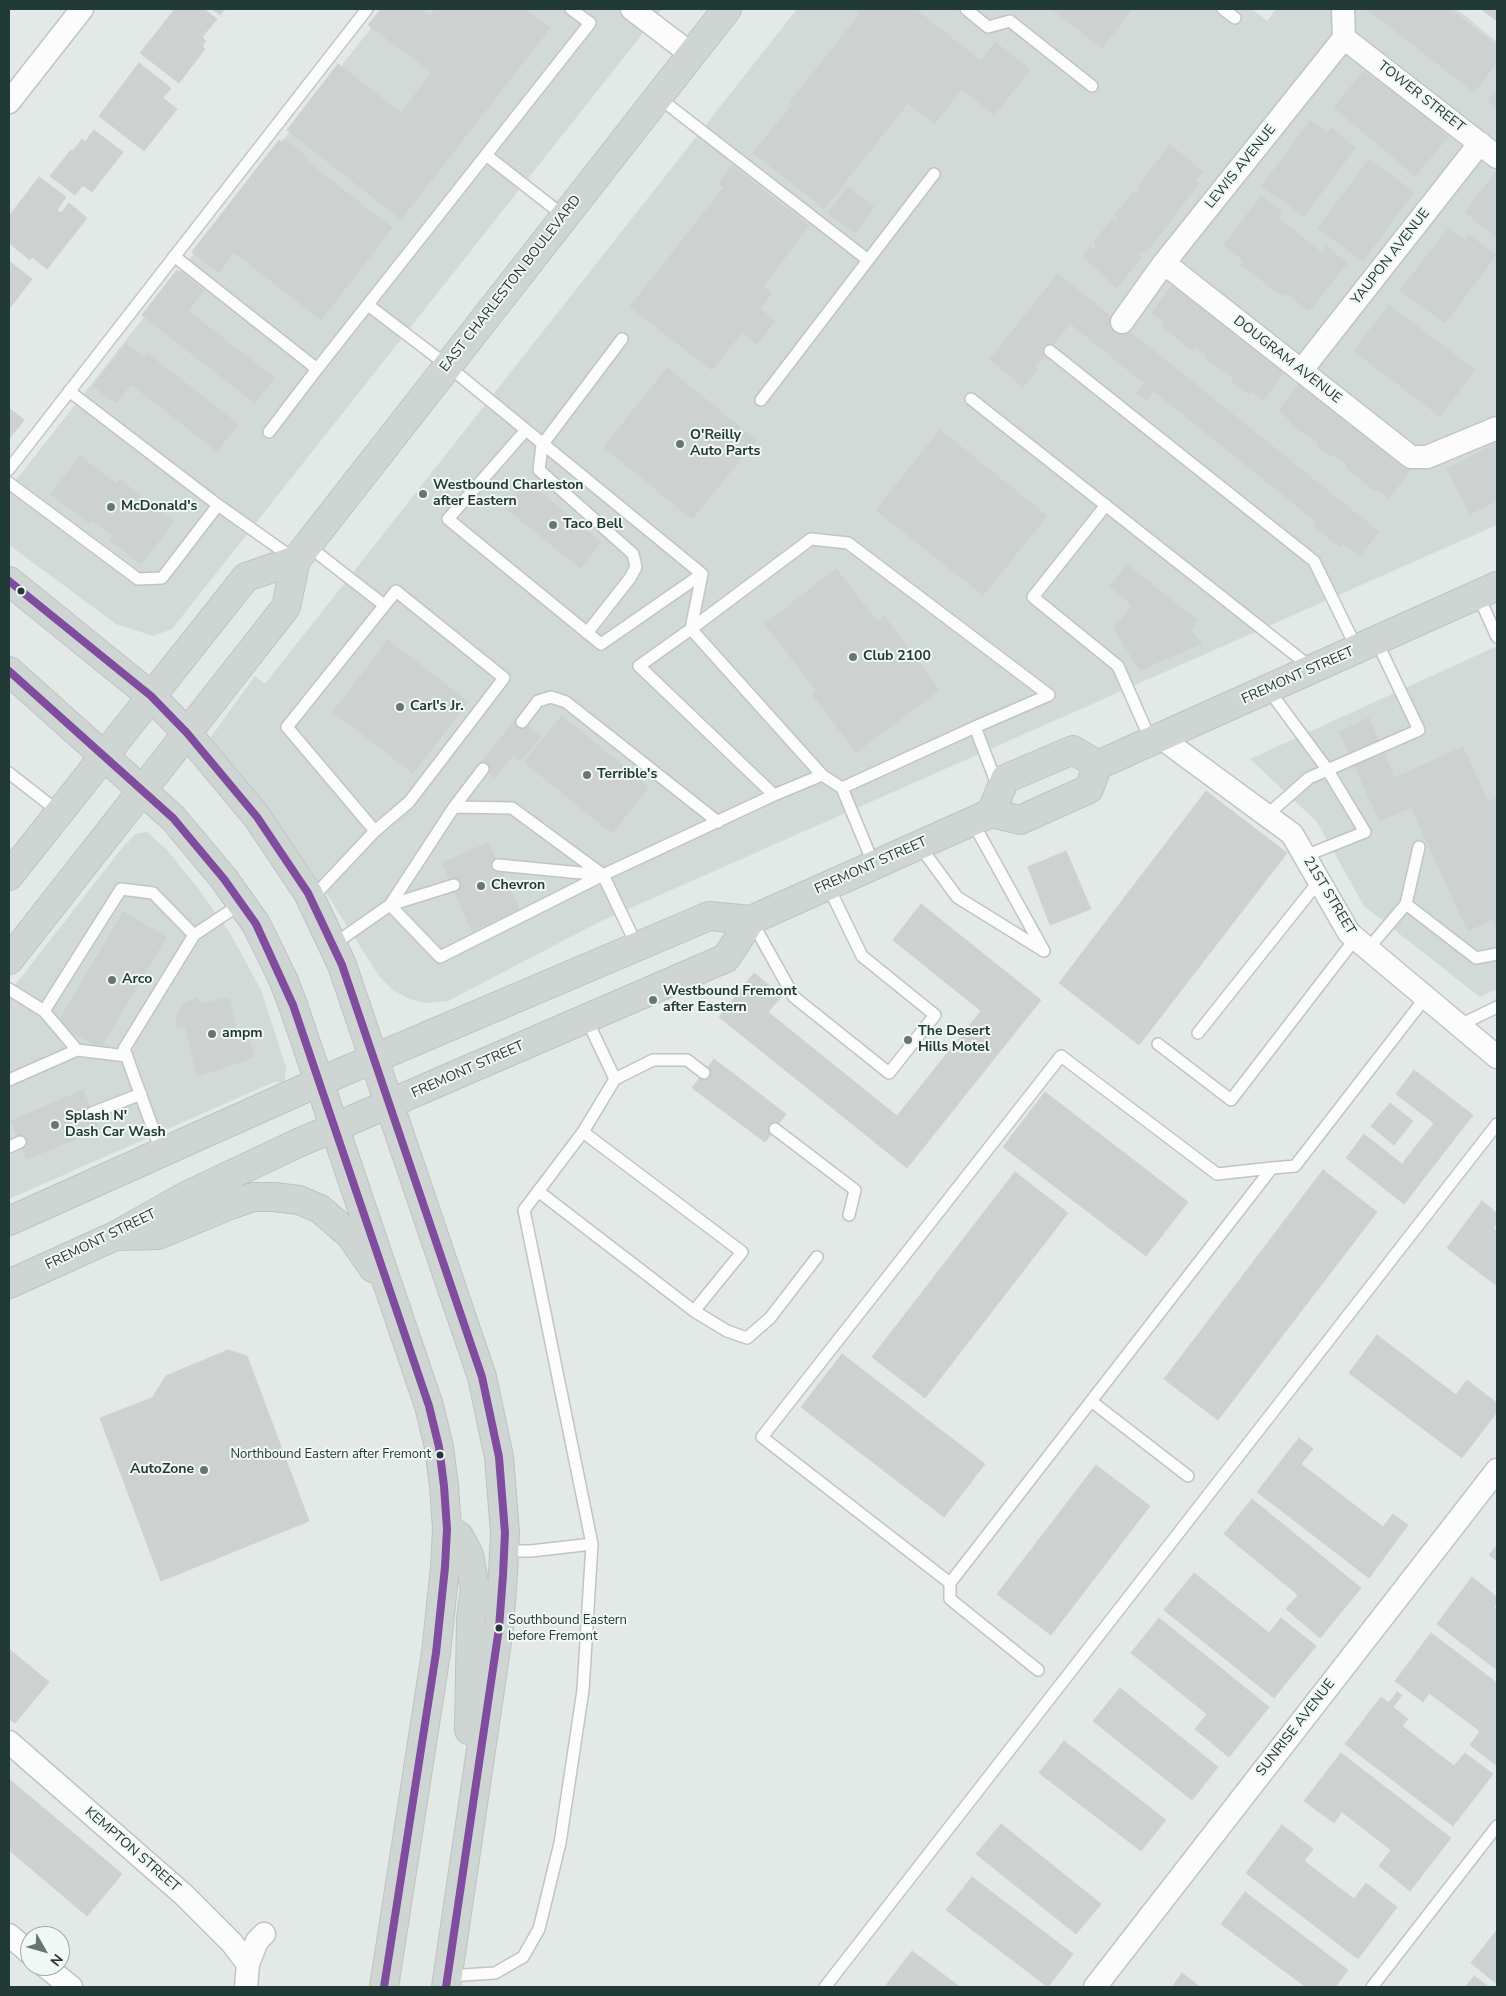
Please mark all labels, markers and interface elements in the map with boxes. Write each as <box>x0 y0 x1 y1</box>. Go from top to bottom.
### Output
street label: TOWER STREET <box>1374 58 1468 136</box>
street label: LEWIS AVENUE <box>1202 122 1280 212</box>
street label: EAST CHARLESTON BOULEVARD <box>437 192 585 376</box>
street label: YAUPON AVENUE <box>1348 206 1434 308</box>
street label: DOUGRAM AVENUE <box>1230 313 1344 407</box>
place label: O'Reilly Auto Parts <box>690 428 760 461</box>
marker: O'Reilly Auto Parts <box>674 438 686 450</box>
place label: Westbound Charleston after Eastern <box>433 478 584 511</box>
marker: Westbound Charleston after Eastern <box>417 488 429 500</box>
place label: McDonald's <box>121 499 197 515</box>
marker: McDonald's <box>105 501 117 513</box>
place label: Taco Bell <box>563 517 623 533</box>
marker: Taco Bell <box>547 519 559 531</box>
unlabelled marker <box>16 586 26 596</box>
street label: FREMONT STREET <box>1239 644 1357 708</box>
place label: Club 2100 <box>863 649 931 665</box>
marker: Club 2100 <box>847 651 859 663</box>
place label: Carl's Jr. <box>410 699 464 715</box>
marker: Carl's Jr. <box>394 701 406 713</box>
place label: Terrible's <box>597 767 657 783</box>
marker: Terrible's <box>581 769 593 781</box>
street label: FREMONT STREET <box>812 834 930 898</box>
street label: 21ST STREET <box>1299 854 1359 938</box>
place label: Chevron <box>491 878 545 894</box>
marker: Chevron <box>475 880 487 892</box>
place label: Arco <box>122 972 152 988</box>
marker: Arco <box>106 974 118 986</box>
place label: Westbound Fremont after Eastern <box>663 984 797 1016</box>
marker: Westbound Fremont after Eastern <box>647 994 659 1006</box>
place label: The Desert Hills Motel <box>918 1024 990 1056</box>
place label: ampm <box>222 1026 263 1042</box>
marker: ampm <box>206 1028 218 1040</box>
marker: The Desert Hills Motel <box>902 1034 914 1046</box>
street label: FREMONT STREET <box>409 1038 527 1102</box>
place label: Splash N' Dash Car Wash <box>65 1109 166 1142</box>
marker: Splash N' Dash Car Wash <box>49 1119 61 1131</box>
street label: FREMONT STREET <box>43 1206 159 1274</box>
place label: Northbound Eastern after Fremont <box>230 1447 431 1463</box>
marker: Northbound Eastern after Fremont <box>435 1450 445 1460</box>
place label: AutoZone <box>130 1462 194 1478</box>
marker: AutoZone <box>198 1464 210 1476</box>
place label: Southbound Eastern before Fremont <box>508 1613 627 1644</box>
marker: Southbound Eastern before Fremont <box>494 1623 504 1633</box>
street label: SUNRISE AVENUE <box>1253 1676 1339 1780</box>
street label: KEMPTON STREET <box>81 1804 183 1896</box>
north arrow <box>20 1926 70 1976</box>
text: N <box>46 1950 67 1970</box>

